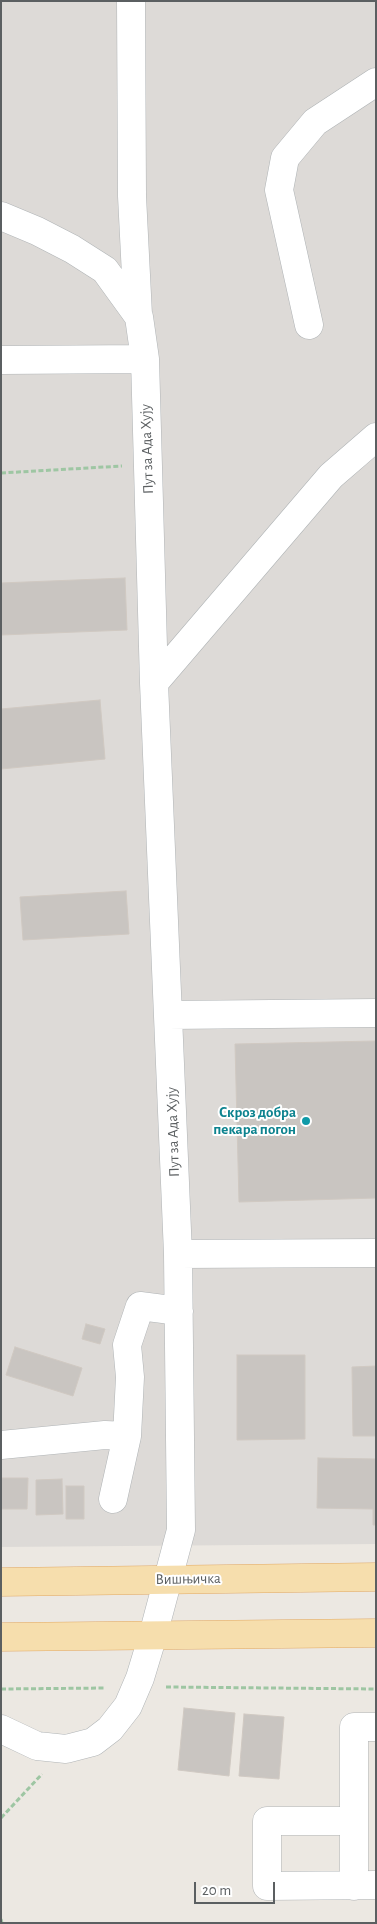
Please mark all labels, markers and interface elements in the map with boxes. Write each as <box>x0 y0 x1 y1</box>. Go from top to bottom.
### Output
street label: Пут за Ада Хују <box>136 404 158 494</box>
street label: Пут за Ада Хују <box>162 1087 184 1177</box>
place label: Скроз добра пекара погон <box>213 1103 296 1138</box>
marker: Скроз добра пекара погон <box>300 1115 312 1127</box>
street label: Вишњичка <box>155 1569 221 1589</box>
scale bar <box>197 1872 278 1904</box>
text: 20 m <box>202 1883 231 1898</box>

